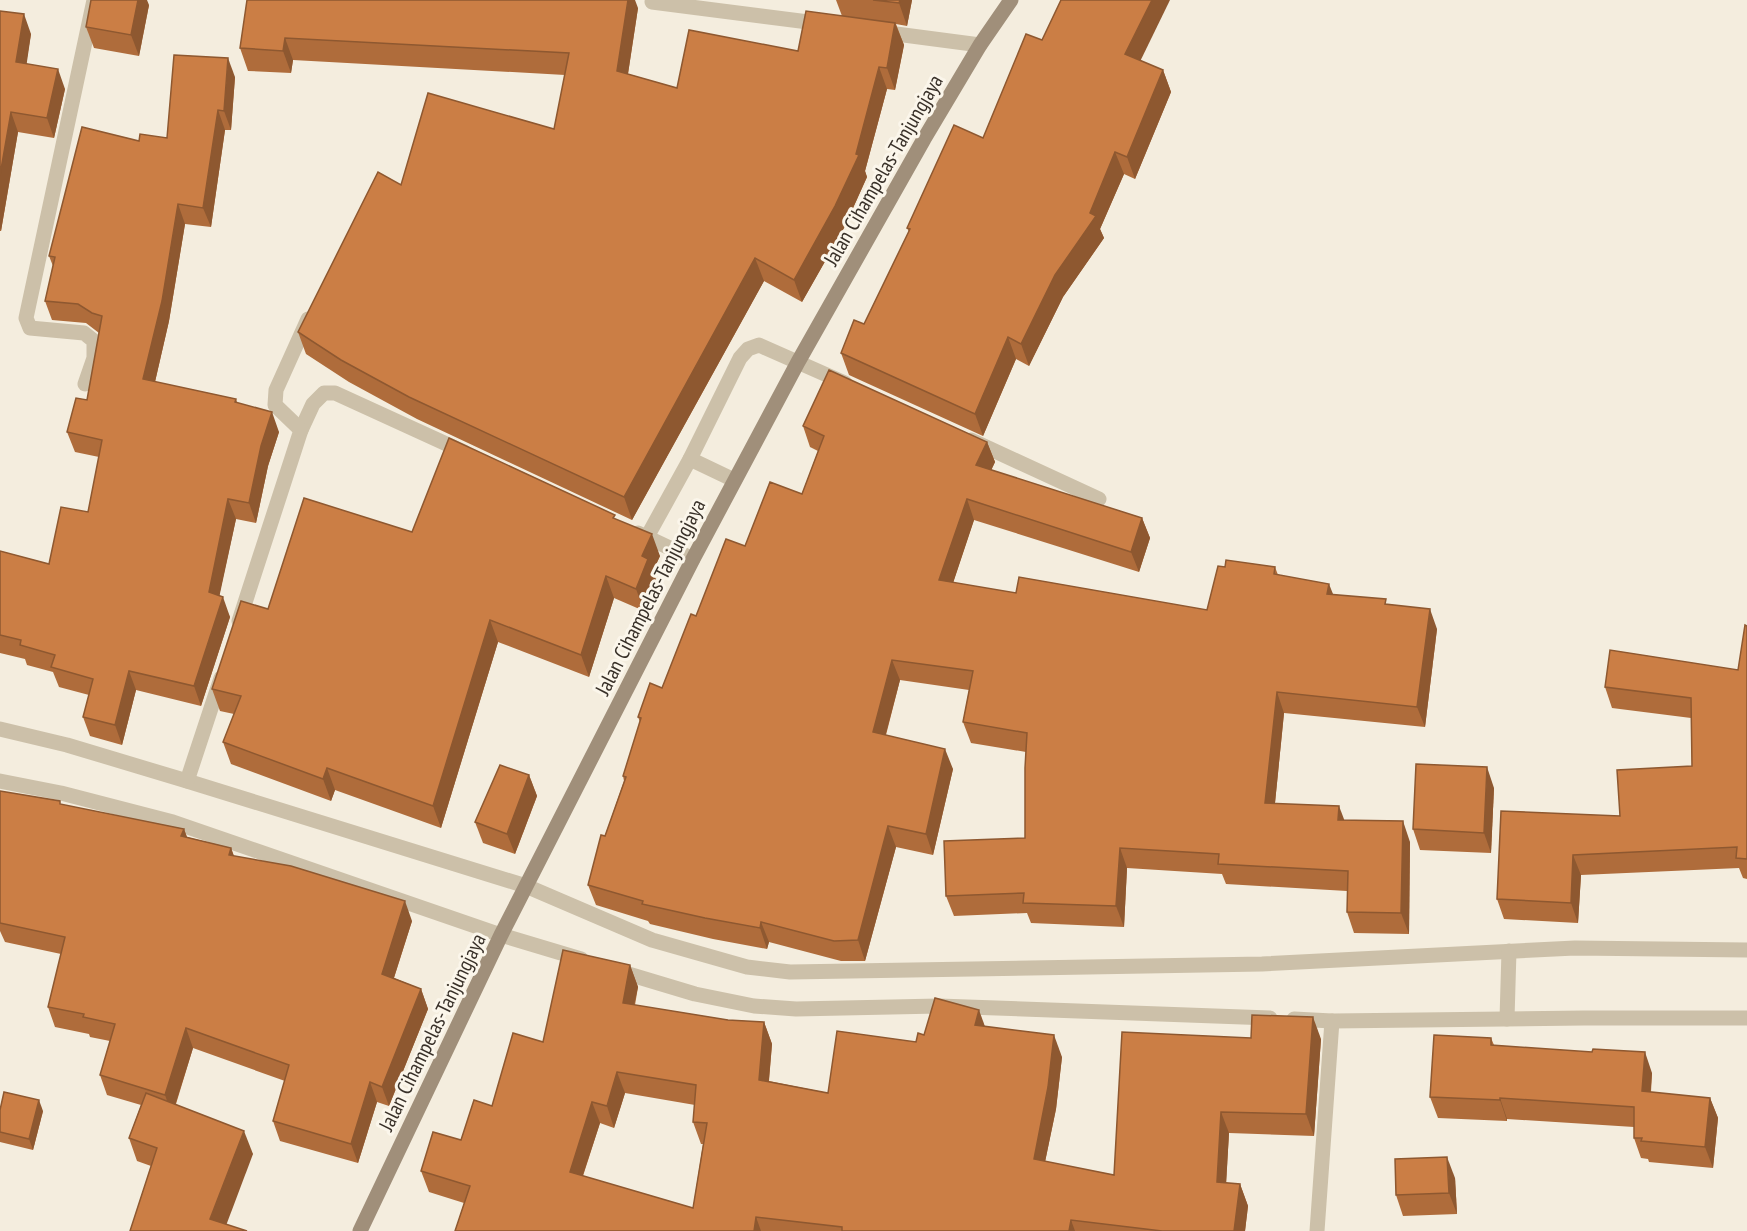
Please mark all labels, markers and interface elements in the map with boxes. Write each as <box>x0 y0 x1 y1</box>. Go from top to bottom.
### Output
street label: Jalan Cihampelas-Tanjungjaya <box>817 70 949 271</box>
street label: Jalan Cihampelas-Tanjungjaya <box>588 495 711 700</box>
street label: Jalan Cihampelas-Tanjungjaya <box>372 929 492 1136</box>

